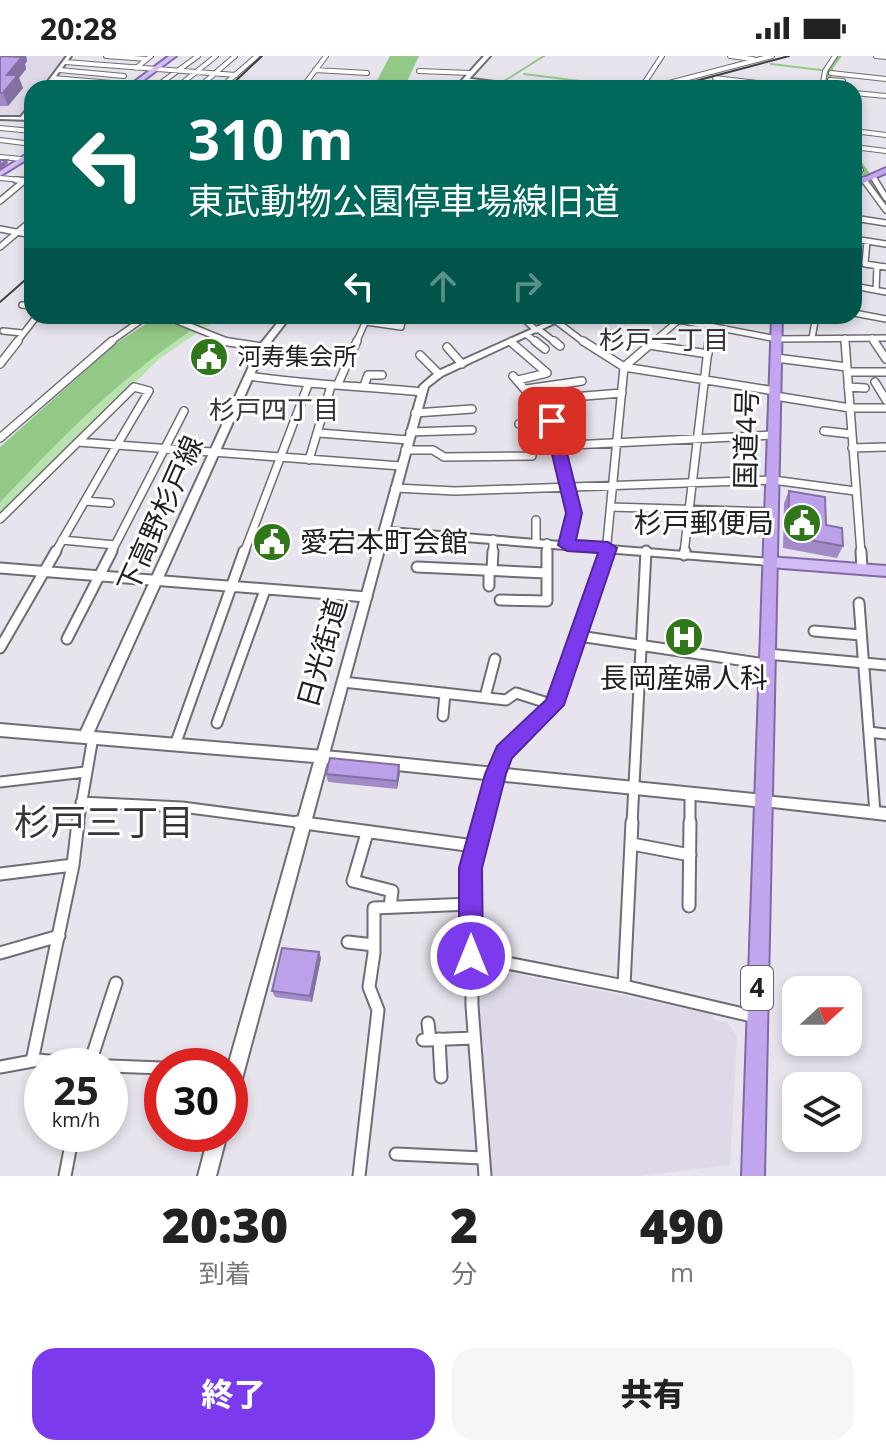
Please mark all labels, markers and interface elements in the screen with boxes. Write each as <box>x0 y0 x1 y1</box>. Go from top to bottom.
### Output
text: 20:28 <box>40 8 117 49</box>
text: 310 m <box>188 100 354 176</box>
icon: left <box>56 112 160 216</box>
text: 東武動物公園停車場線旧道 <box>188 176 620 225</box>
icon: left <box>337 264 381 308</box>
icon: ahead <box>421 264 465 308</box>
icon: right <box>505 264 549 308</box>
district label: 杉戸一丁目 <box>599 321 729 357</box>
public building icon: 河寿集会所 <box>188 336 230 378</box>
place label: 河寿集会所 <box>237 339 357 372</box>
pin <box>518 387 586 455</box>
street label: 国道4号 <box>725 389 765 489</box>
district label: 杉戸四丁目 <box>209 391 339 427</box>
icon: arrive <box>530 399 574 443</box>
street label: 下高野杉戸線 <box>108 429 211 598</box>
public building icon: 杉戸郵便局 <box>781 502 823 544</box>
place label: 杉戸郵便局 <box>634 503 774 541</box>
public building icon: 愛宕本町会館 <box>251 521 293 563</box>
place label: 愛宕本町会館 <box>300 522 468 560</box>
street label: 日光街道 <box>287 594 355 712</box>
hospital icon: 長岡産婦人科 <box>663 616 705 658</box>
place label: 長岡産婦人科 <box>600 658 768 696</box>
district label: 杉戸三丁目 <box>14 797 194 846</box>
position arrow <box>429 914 513 998</box>
road number: 4 <box>741 966 773 1010</box>
north arrow <box>782 976 862 1056</box>
map controls <box>782 976 862 1152</box>
speed limit sign: 30 <box>144 1048 248 1152</box>
text: 25 <box>53 1062 99 1117</box>
button: layers <box>782 1072 862 1152</box>
text: km/h <box>52 1106 100 1133</box>
text: 20:30 <box>162 1192 288 1257</box>
text: 2 <box>450 1192 478 1257</box>
text: 490 <box>640 1193 724 1258</box>
text: m <box>670 1254 694 1290</box>
text: 到着 <box>199 1255 251 1291</box>
text: 分 <box>451 1255 477 1291</box>
button: 終了 <box>32 1348 435 1440</box>
button: 共有 <box>451 1348 854 1440</box>

